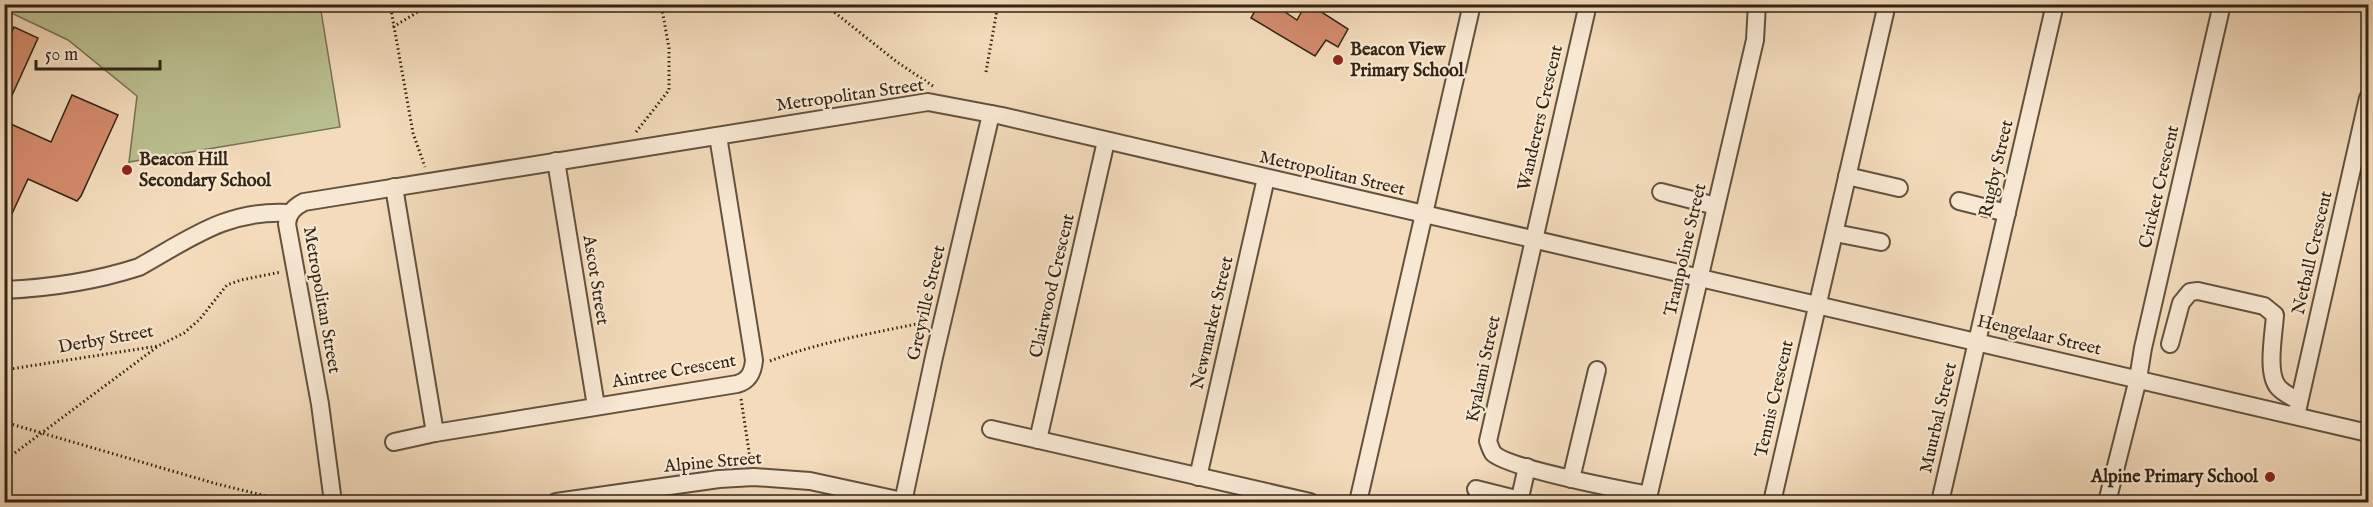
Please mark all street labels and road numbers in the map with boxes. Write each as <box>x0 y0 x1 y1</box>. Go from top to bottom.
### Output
street label: Wanderers Crescent <box>1513 43 1569 193</box>
street label: Metropolitan Street <box>775 74 925 118</box>
street label: Rugby Street <box>1975 118 2019 220</box>
street label: Cricket Crescent <box>2135 123 2185 251</box>
street label: Metropolitan Street <box>1257 146 1407 202</box>
street label: Trampoline Street <box>1660 181 1712 319</box>
street label: Netball Crescent <box>2288 189 2338 317</box>
street label: Clairwood Crescent <box>1025 212 1081 360</box>
street label: Metropolitan Street <box>297 225 345 375</box>
street label: Ascot Street <box>576 232 613 327</box>
street label: Greyville Street <box>903 243 951 363</box>
street label: Newmarket Street <box>1186 254 1240 392</box>
street label: Hengelaar Street <box>1975 311 2103 361</box>
street label: Kyalami Street <box>1461 314 1507 424</box>
street label: Derby Street <box>57 320 155 360</box>
street label: Tennis Crescent <box>1750 338 1800 460</box>
street label: Aintree Crescent <box>609 350 738 394</box>
street label: Muurbal Street <box>1915 360 1963 476</box>
street label: Alpine Street <box>662 447 763 479</box>

